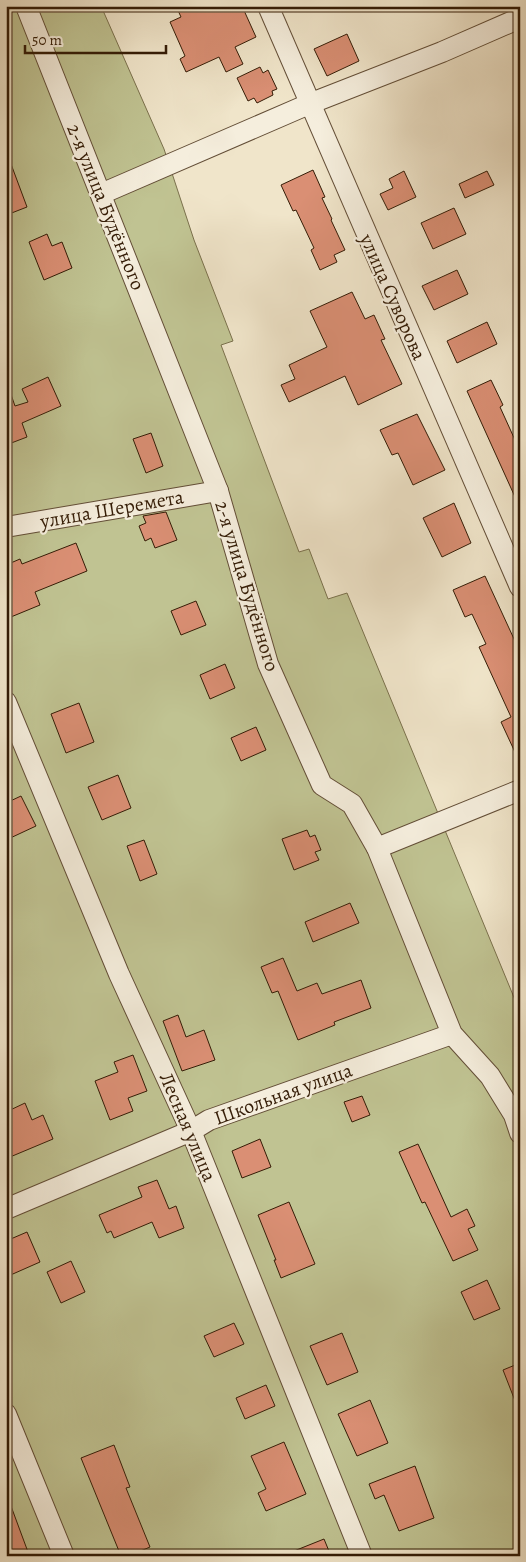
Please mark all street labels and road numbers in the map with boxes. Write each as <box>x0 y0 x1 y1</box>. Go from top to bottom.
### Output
street label: 2-я улица Будённого <box>60 120 152 294</box>
street label: улица Суворова <box>353 229 433 365</box>
street label: улица Шеремета <box>37 483 187 535</box>
street label: 2-я улица Будённого <box>208 497 286 675</box>
street label: Школьная улица <box>210 1056 357 1132</box>
street label: Лесная улица <box>153 1068 223 1186</box>

